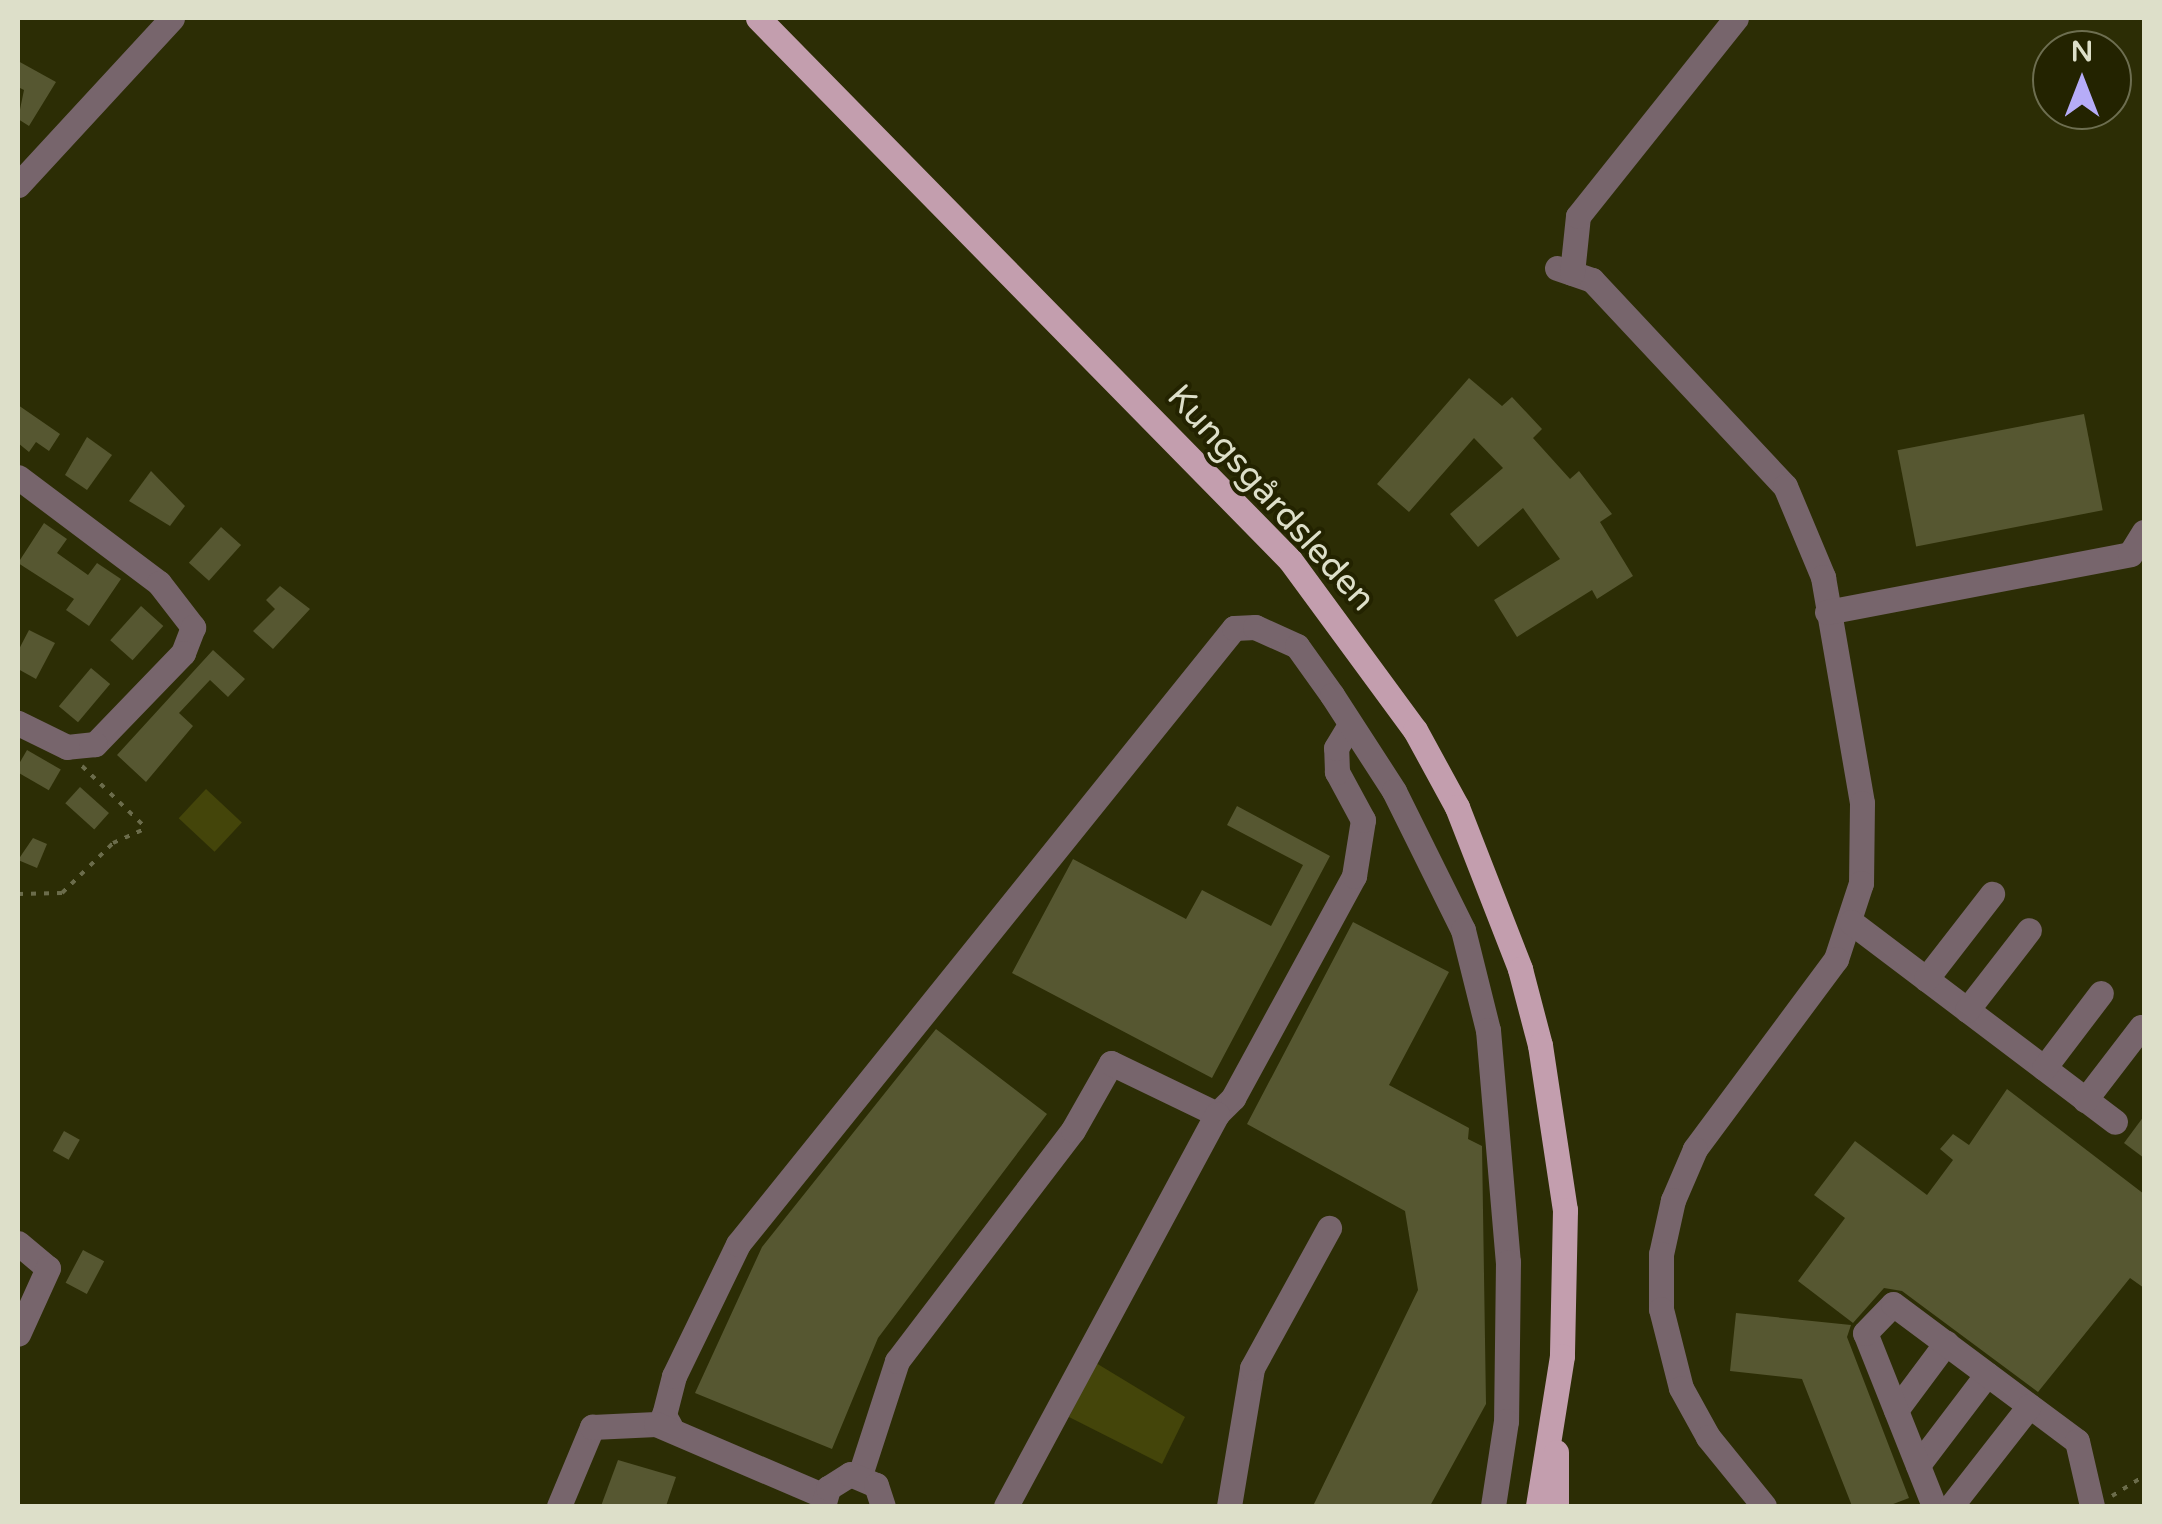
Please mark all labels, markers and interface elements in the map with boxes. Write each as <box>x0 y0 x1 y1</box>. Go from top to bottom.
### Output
north arrow <box>2032 30 2132 130</box>
text: N <box>2071 35 2093 69</box>
street label: Kungsgårdsleden <box>1158 376 1384 620</box>

